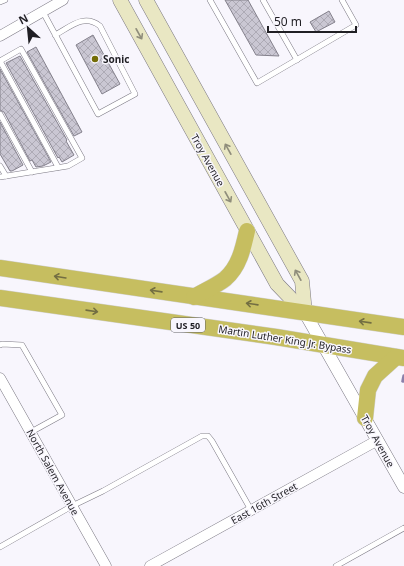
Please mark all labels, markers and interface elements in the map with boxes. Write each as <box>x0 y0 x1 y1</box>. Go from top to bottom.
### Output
north arrow <box>8 8 48 48</box>
scale bar <box>268 8 356 34</box>
text: N <box>16 10 31 27</box>
text: 50 m <box>274 13 302 30</box>
one-way arrow <box>135 28 143 40</box>
place label: Sonic <box>103 52 129 66</box>
marker: Sonic <box>90 54 100 64</box>
street label: Troy Avenue <box>188 131 228 189</box>
one-way arrow <box>224 143 232 155</box>
one-way arrow <box>225 191 233 203</box>
one-way arrow <box>294 269 301 281</box>
one-way arrow <box>54 273 67 281</box>
one-way arrow <box>150 287 163 295</box>
one-way arrow <box>246 300 259 308</box>
one-way arrow <box>85 307 98 315</box>
road number: US 50 <box>171 318 205 332</box>
one-way arrow <box>359 318 372 326</box>
street label: Martin Luther King Jr. Bypass <box>217 322 353 356</box>
street label: Troy Avenue <box>358 412 398 470</box>
street label: North Salem Avenue <box>23 426 83 518</box>
street label: East 16th Street <box>228 479 300 527</box>

